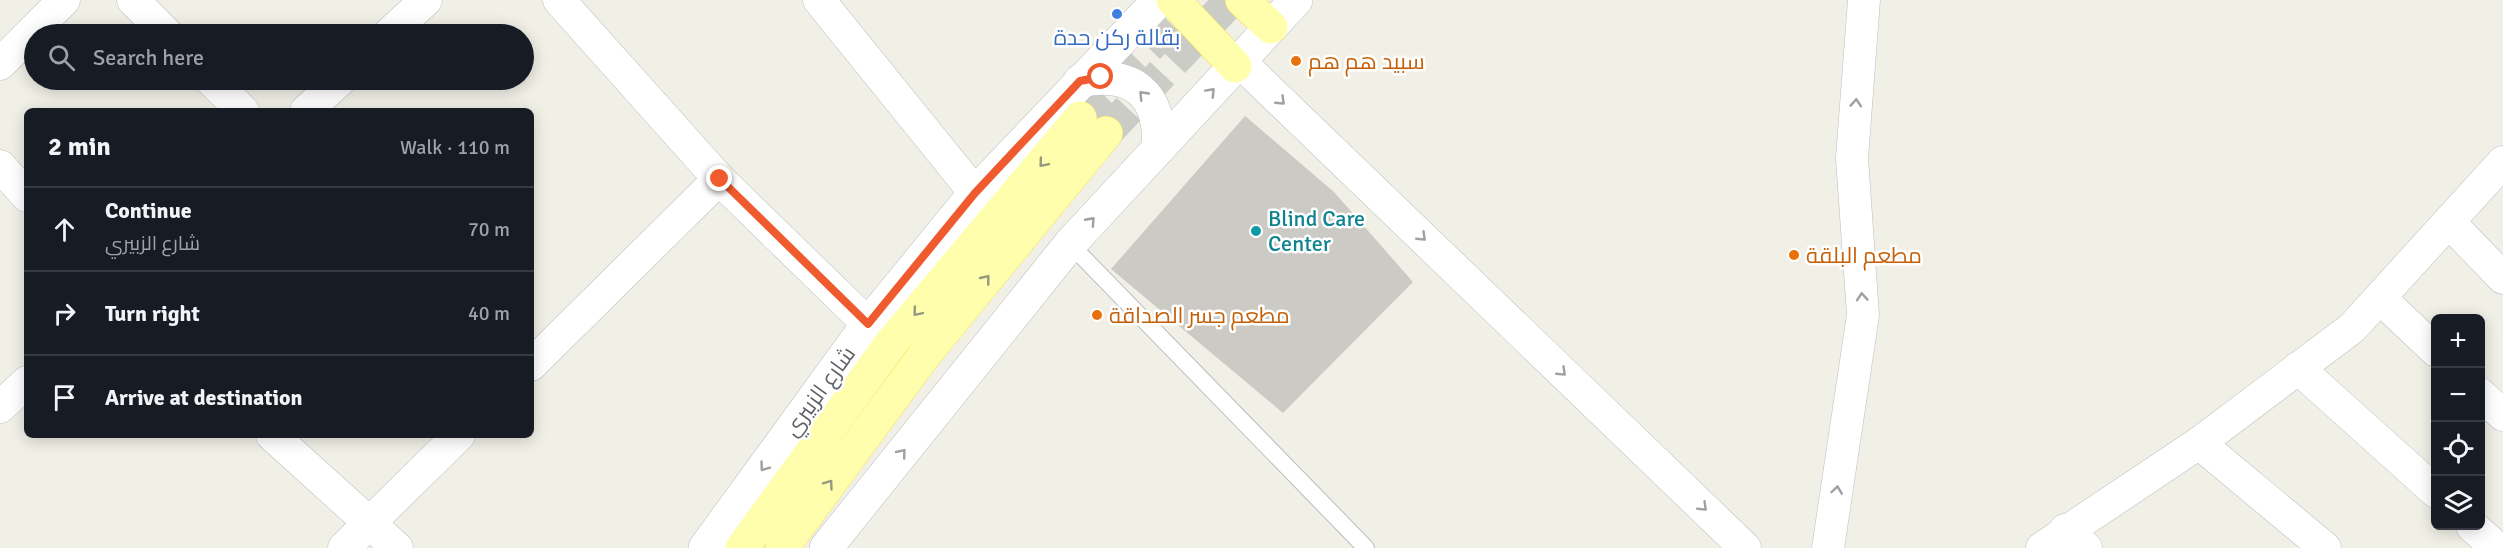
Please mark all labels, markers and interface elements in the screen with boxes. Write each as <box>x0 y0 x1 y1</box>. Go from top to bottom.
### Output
marker: بقالة ركن حدة <box>1110 7 1124 21</box>
search box <box>24 24 534 90</box>
place label: بقالة ركن حدة <box>1054 24 1180 51</box>
icon: search <box>45 41 78 74</box>
text: Search here <box>93 44 204 71</box>
place label: سبيد هم هم <box>1308 48 1425 77</box>
marker: سبيد هم هم <box>1289 54 1303 68</box>
route start <box>1087 63 1113 89</box>
one-way arrow <box>1203 88 1214 99</box>
one-way arrow <box>1139 91 1150 101</box>
one-way arrow <box>1274 94 1285 105</box>
one-way arrow <box>1850 98 1863 107</box>
text: 2 min <box>48 131 111 163</box>
text: Walk · 110 m <box>400 135 510 160</box>
one-way arrow <box>1039 156 1050 167</box>
route end <box>706 165 732 191</box>
text: Continue <box>105 197 192 224</box>
place label: Blind Care Center <box>1268 205 1365 257</box>
icon: ahead <box>48 213 81 246</box>
text: 70 m <box>468 217 510 242</box>
one-way arrow <box>1084 217 1095 228</box>
marker: Blind Care Center <box>1249 224 1263 238</box>
one-way arrow <box>1414 229 1425 240</box>
text: شارع الزبيري <box>105 231 200 256</box>
place label: مطعم البلقة <box>1806 242 1922 271</box>
marker: مطعم البلقة <box>1787 248 1801 262</box>
one-way arrow <box>979 275 990 286</box>
one-way arrow <box>1855 293 1868 302</box>
icon: right <box>48 297 81 330</box>
text: Turn right <box>105 300 200 327</box>
text: 40 m <box>468 301 510 326</box>
place label: مطعم جسر الصداقة <box>1109 302 1290 331</box>
one-way arrow <box>913 305 924 316</box>
marker: مطعم جسر الصداقة <box>1090 308 1104 322</box>
map controls <box>2431 314 2485 530</box>
button: + <box>2431 314 2485 368</box>
street label: شارع الزبيري <box>778 341 864 443</box>
one-way arrow <box>1556 365 1566 376</box>
button: − <box>2431 368 2485 422</box>
icon: arrive <box>48 381 81 414</box>
text: Arrive at destination <box>105 384 302 411</box>
button: locate <box>2431 422 2485 476</box>
one-way arrow <box>894 449 905 460</box>
one-way arrow <box>760 461 771 472</box>
button: layers <box>2431 476 2485 530</box>
one-way arrow <box>822 479 833 490</box>
one-way arrow <box>1830 486 1842 495</box>
one-way arrow <box>1695 500 1706 511</box>

